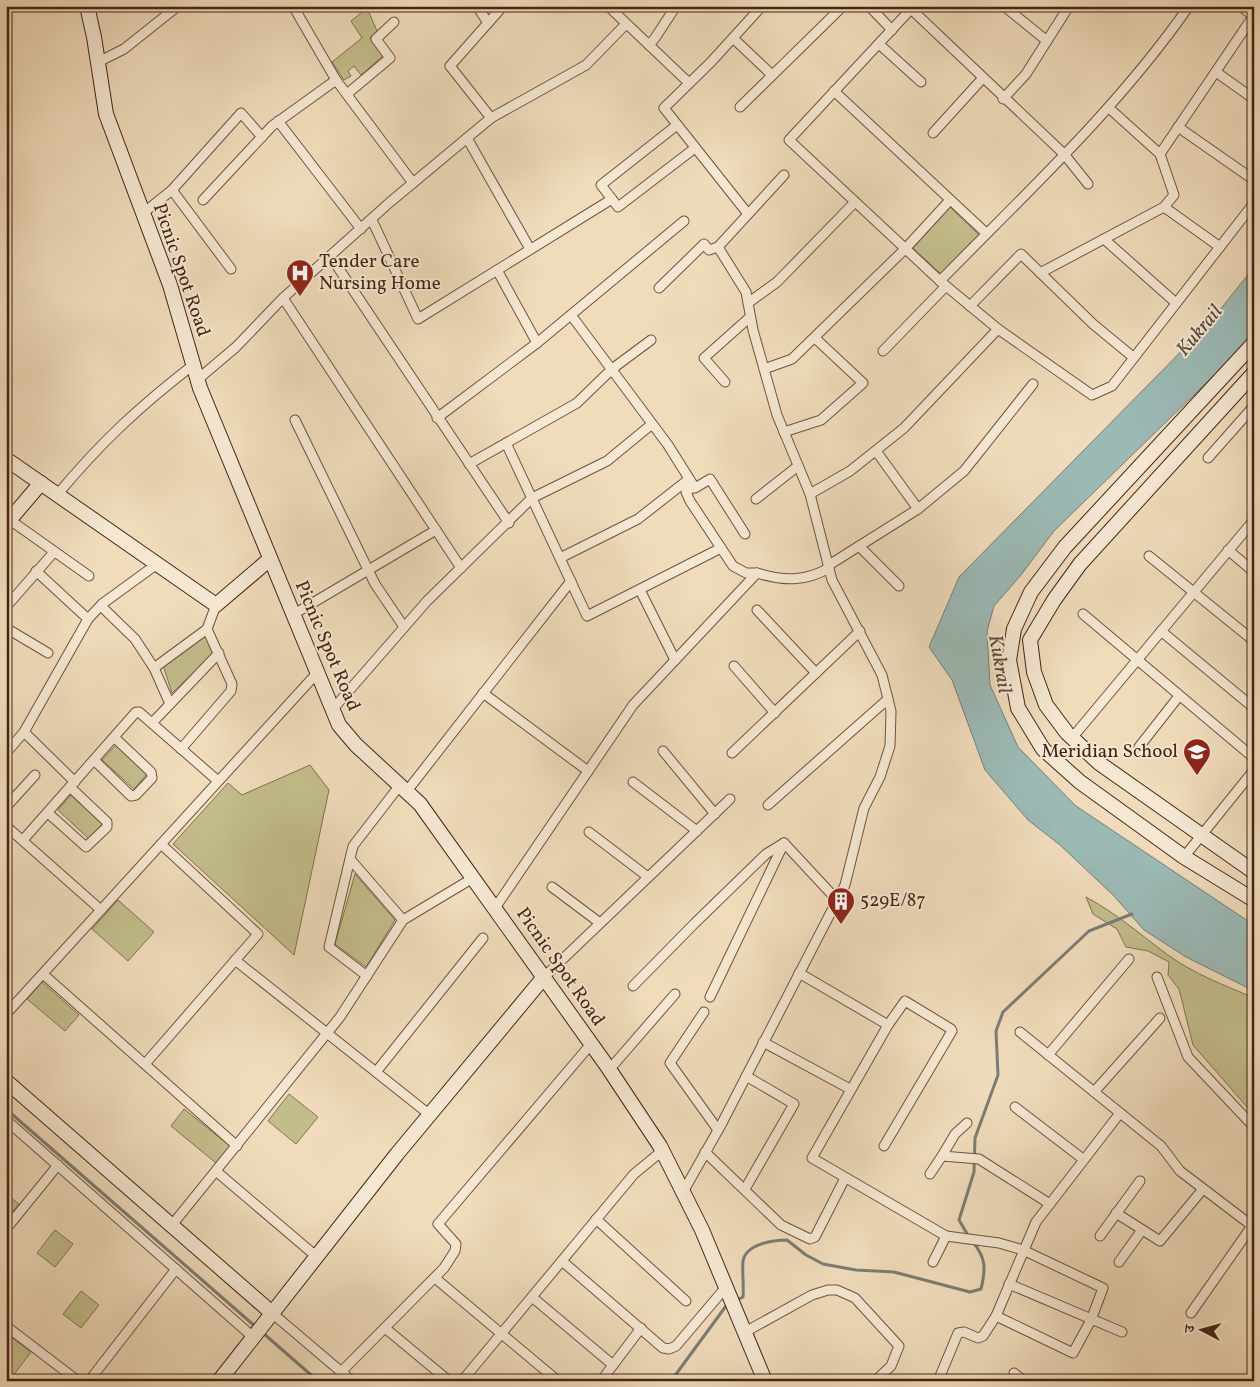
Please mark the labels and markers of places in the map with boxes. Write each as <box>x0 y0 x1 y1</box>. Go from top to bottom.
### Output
place label: Tender Care Nursing Home <box>319 249 441 297</box>
hospital icon: Tender Care Nursing Home <box>285 258 315 297</box>
school or university icon: Meridian School <box>1182 737 1212 776</box>
place label: Meridian School <box>1041 739 1178 765</box>
building icon: 529E/87 <box>826 886 856 925</box>
place label: 529E/87 <box>860 888 926 914</box>

